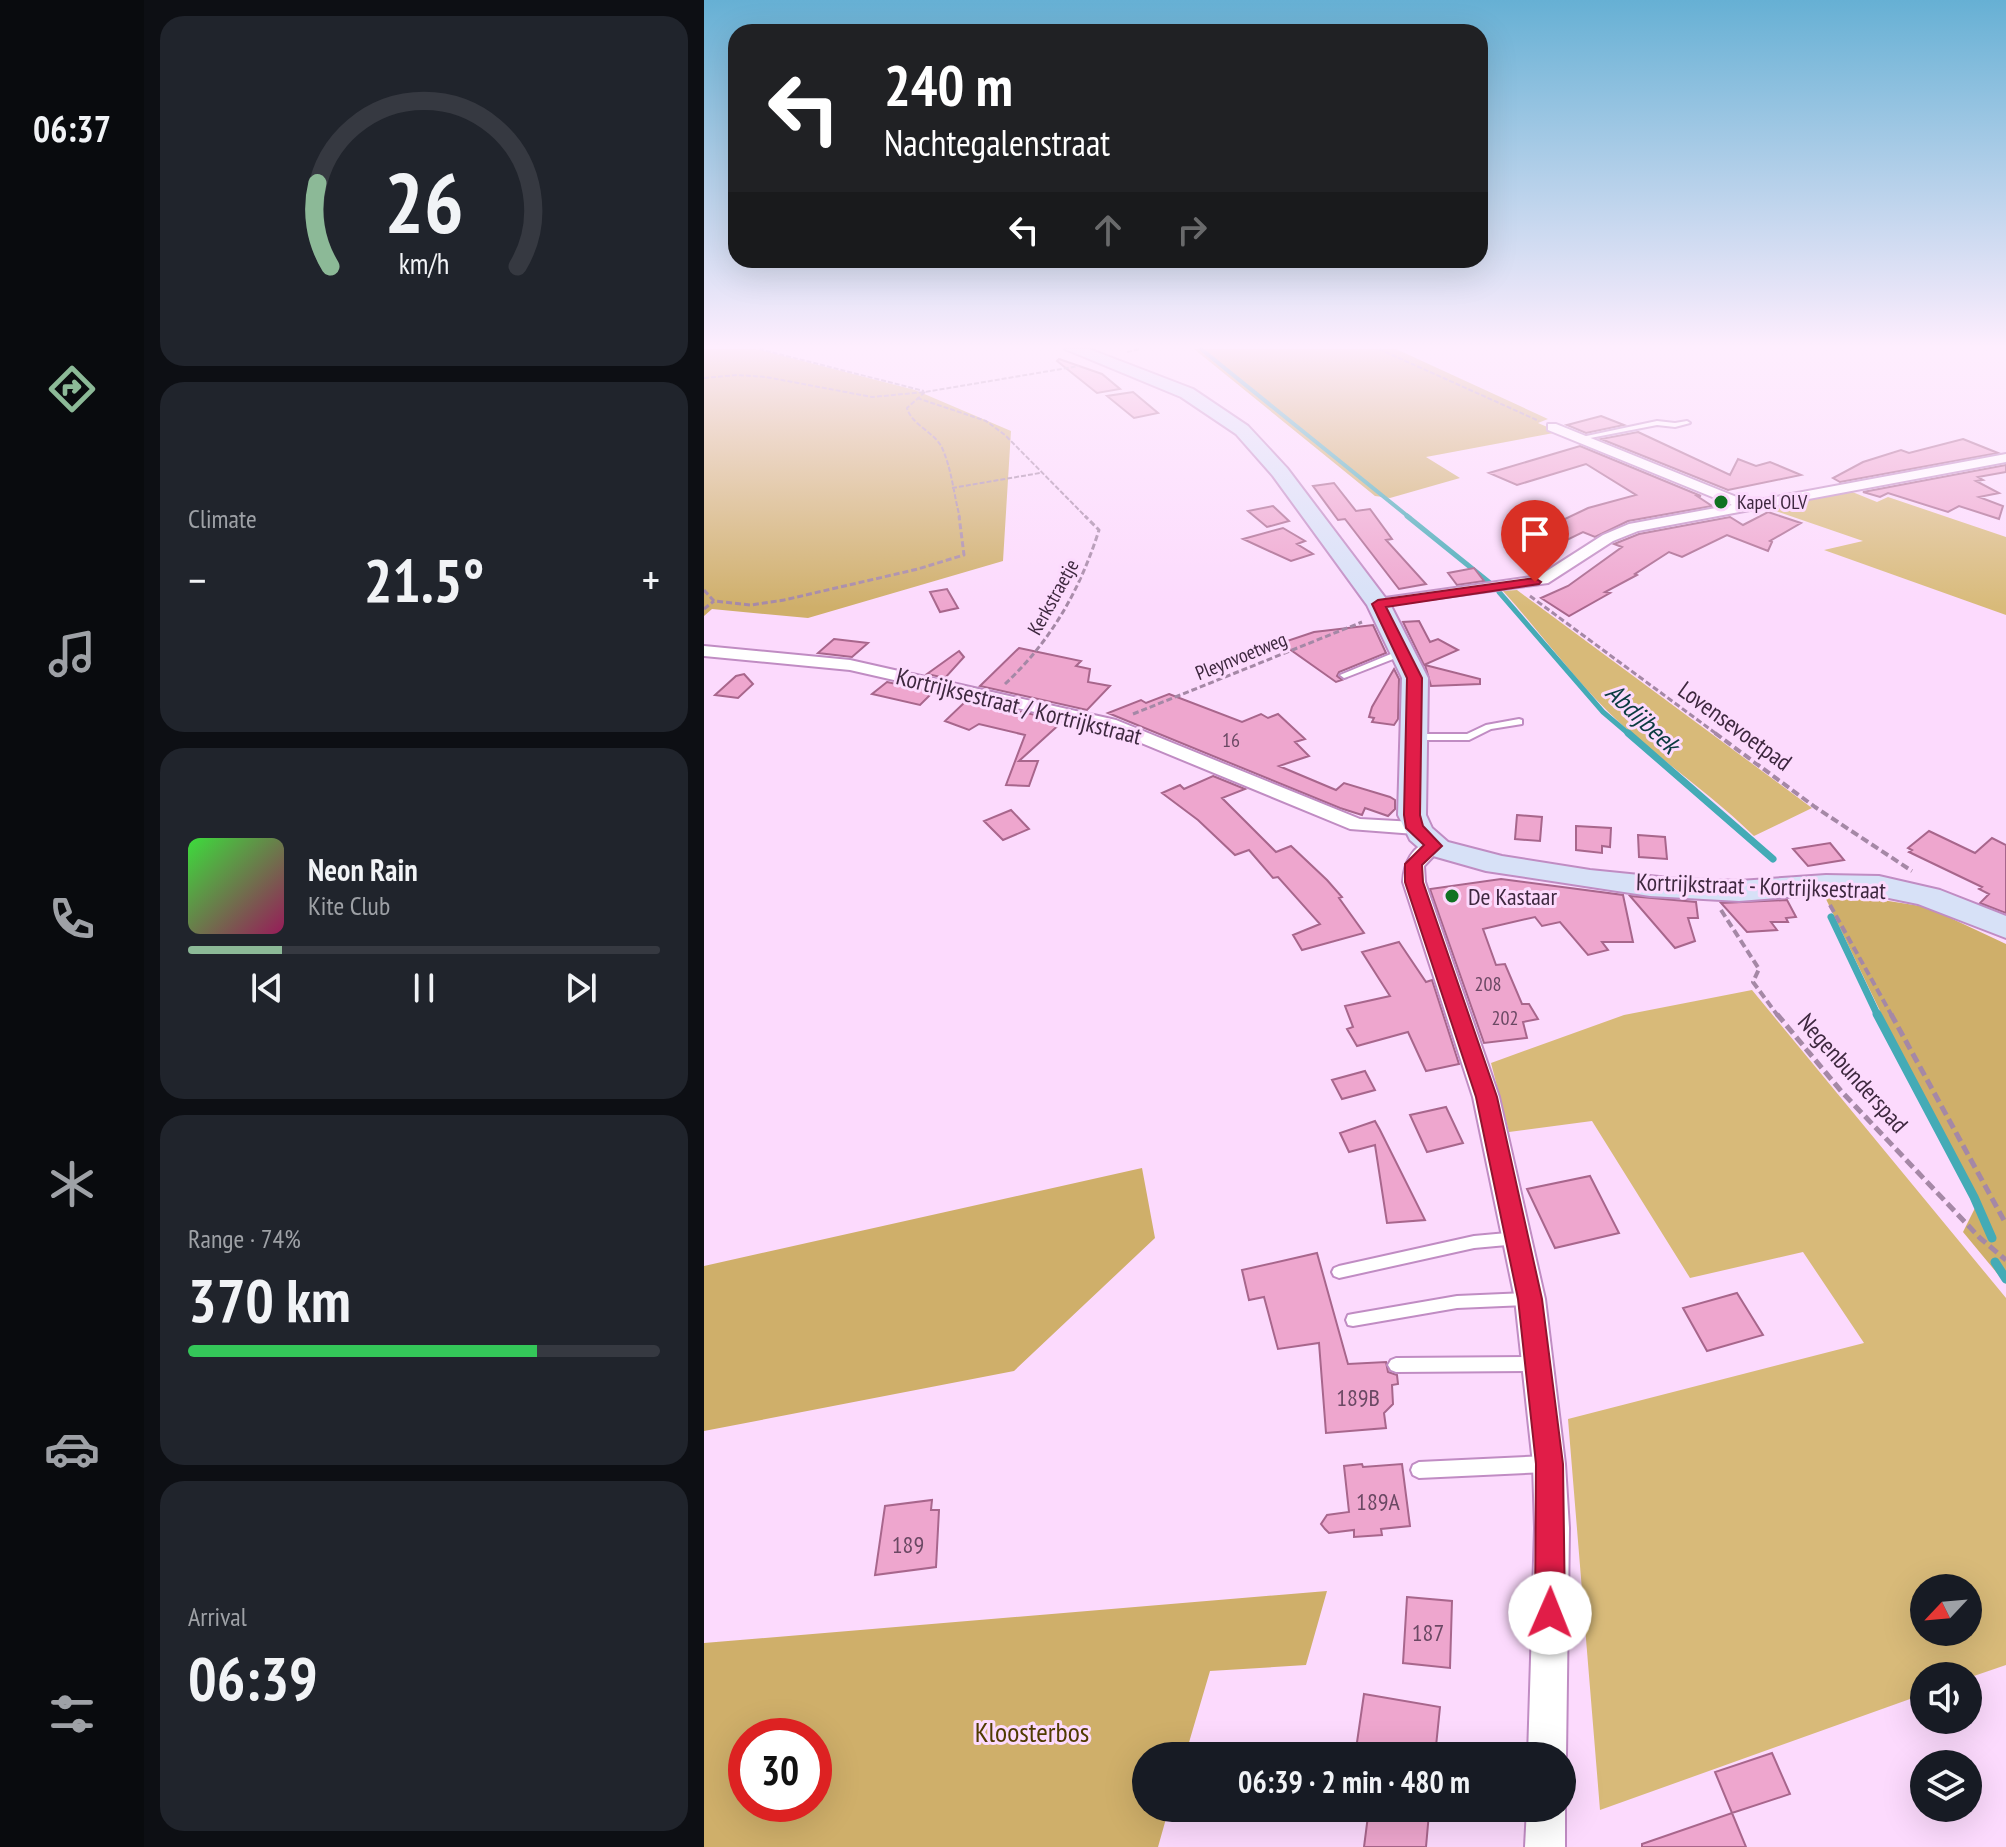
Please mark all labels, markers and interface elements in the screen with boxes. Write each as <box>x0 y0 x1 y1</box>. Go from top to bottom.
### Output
text: 240 m <box>884 49 1013 121</box>
icon: left <box>752 56 856 160</box>
text: 06:37 <box>33 105 111 152</box>
text: Nachtegalenstraat <box>884 119 1110 166</box>
text: 26 <box>384 148 464 256</box>
icon: left <box>1002 208 1046 252</box>
icon: ahead <box>1086 208 1130 252</box>
icon: right <box>1170 208 1214 252</box>
text: km/h <box>399 245 449 282</box>
icon: directions <box>44 361 100 417</box>
place label: Kapel OLV <box>1737 489 1808 515</box>
marker: Kapel OLV <box>1712 493 1730 511</box>
pin <box>1501 500 1569 582</box>
text: Climate <box>188 502 257 535</box>
icon: arrive <box>1513 512 1557 556</box>
text: 21.5° <box>364 541 484 619</box>
text: − <box>188 551 206 608</box>
text: + <box>642 551 660 608</box>
street label: Kerkstraetje <box>1022 555 1084 639</box>
icon: music <box>44 626 100 682</box>
street label: Pleynvoetweg <box>1191 626 1291 686</box>
street label: Kortrijksestraat / Kortrijkstraat <box>893 660 1145 752</box>
street label: Lovensevoetpad <box>1672 674 1798 778</box>
water label: Abdijbeek <box>1599 676 1689 762</box>
house number: 16 <box>1222 727 1240 753</box>
text: Neon Rain <box>308 850 418 889</box>
street label: Kortrijkstraat - Kortrijksestraat <box>1635 866 1887 906</box>
place label: De Kastaar <box>1468 881 1557 912</box>
marker: De Kastaar <box>1443 887 1461 905</box>
text: Kite Club <box>308 889 390 922</box>
icon: phone <box>44 891 100 947</box>
icon: previous <box>245 966 289 1010</box>
icon: pause <box>402 966 446 1010</box>
icon: next <box>559 966 603 1010</box>
house number: 208 <box>1475 971 1502 997</box>
house number: 202 <box>1492 1005 1519 1031</box>
street label: Negenbunderspad <box>1791 1007 1915 1139</box>
icon: climate <box>44 1156 100 1212</box>
text: Range · 74% <box>188 1222 301 1255</box>
text: 370 km <box>188 1261 351 1339</box>
house number: 189B <box>1336 1382 1380 1413</box>
icon: car <box>44 1421 100 1477</box>
house number: 189A <box>1356 1486 1401 1517</box>
house number: 189 <box>892 1529 924 1560</box>
position arrow <box>1508 1571 1592 1655</box>
north arrow <box>1910 1574 1982 1646</box>
map controls <box>1910 1574 1982 1822</box>
text: Arrival <box>188 1600 247 1633</box>
house number: 187 <box>1412 1617 1444 1648</box>
text: 06:39 <box>188 1639 318 1717</box>
button: sound <box>1910 1662 1982 1734</box>
icon: filters <box>44 1686 100 1742</box>
park label: Kloosterbos <box>975 1713 1089 1750</box>
speed limit sign: 30 <box>728 1718 832 1822</box>
button: layers <box>1910 1750 1982 1822</box>
text: 06:39 · 2 min · 480 m <box>1238 1762 1470 1801</box>

